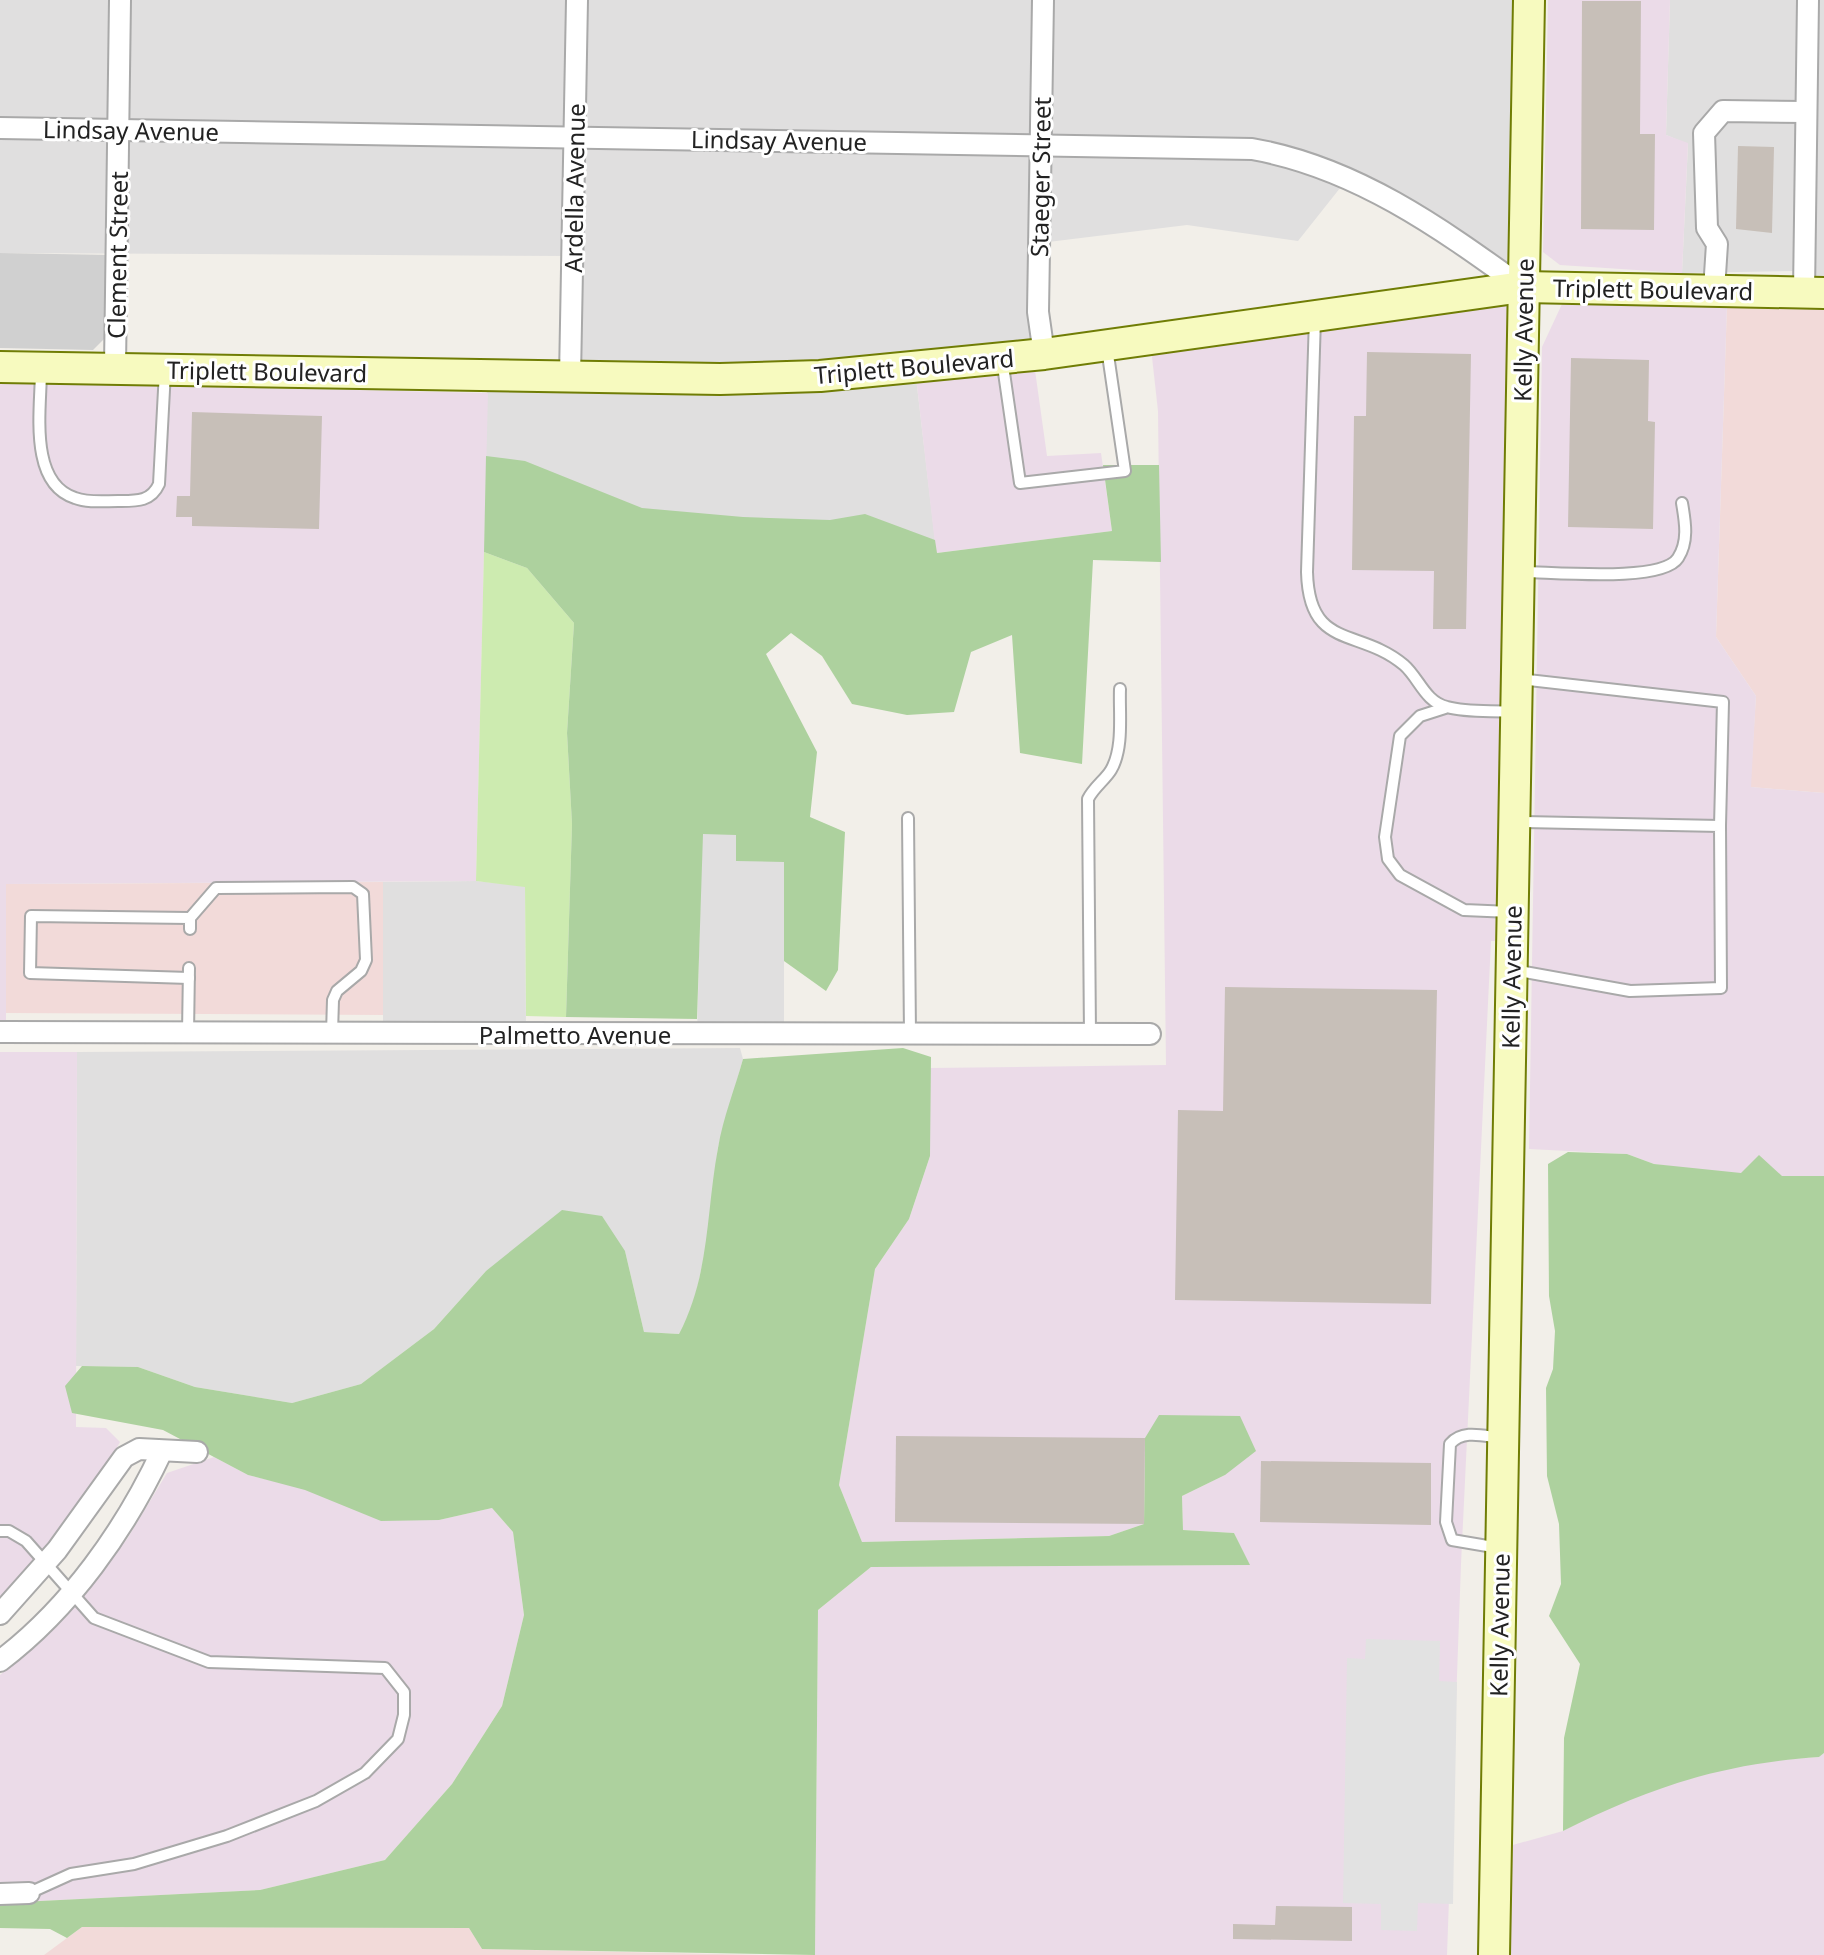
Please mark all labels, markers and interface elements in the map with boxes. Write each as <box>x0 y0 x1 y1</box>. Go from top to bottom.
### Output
street label: Staeger Street <box>1022 96 1058 257</box>
street label: Ardella Avenue <box>556 103 592 273</box>
street label: Lindsay Avenue <box>43 112 219 148</box>
street label: Lindsay Avenue <box>691 122 867 158</box>
street label: Clement Street <box>99 171 135 339</box>
street label: Kelly Avenue <box>1505 258 1541 402</box>
street label: Triplett Boulevard <box>1553 271 1753 307</box>
street label: Triplett Boulevard <box>813 341 1015 391</box>
street label: Triplett Boulevard <box>167 353 367 389</box>
street label: Kelly Avenue <box>1493 905 1529 1049</box>
street label: Palmetto Avenue <box>479 1018 671 1051</box>
street label: Kelly Avenue <box>1481 1553 1517 1697</box>

